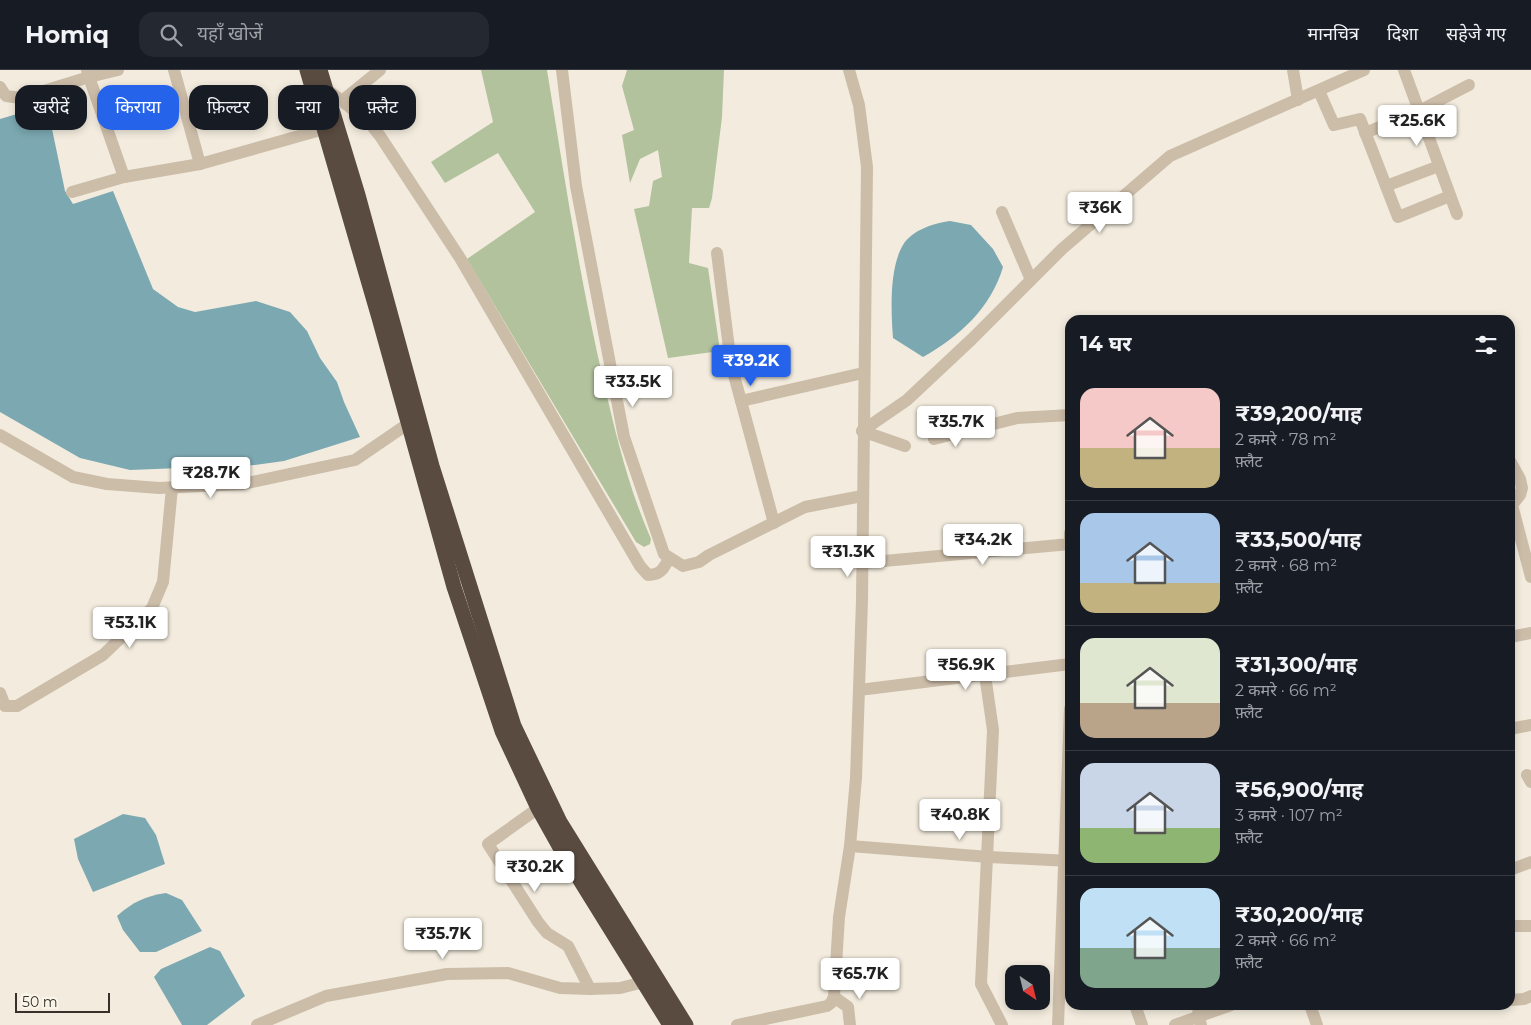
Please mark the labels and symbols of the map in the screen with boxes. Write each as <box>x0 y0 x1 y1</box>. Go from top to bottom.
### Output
pin: ₹25.6K <box>1376 104 1458 147</box>
pin: ₹36K <box>1070 191 1130 234</box>
pin: ₹39.2K <box>710 344 792 387</box>
pin: ₹33.5K <box>592 366 674 408</box>
pin: ₹35.7K <box>915 406 997 448</box>
pin: ₹28.7K <box>170 456 252 499</box>
pin: ₹34.2K <box>942 524 1024 566</box>
pin: ₹31.3K <box>807 536 889 578</box>
pin: ₹53.1K <box>89 606 171 649</box>
pin: ₹56.9K <box>925 648 1007 691</box>
pin: ₹40.8K <box>919 798 1001 841</box>
pin: ₹30.2K <box>494 850 576 893</box>
pin: ₹35.7K <box>402 918 484 960</box>
pin: ₹65.7K <box>819 958 901 1000</box>
north arrow <box>1005 965 1050 1010</box>
scale bar <box>15 990 110 1013</box>

